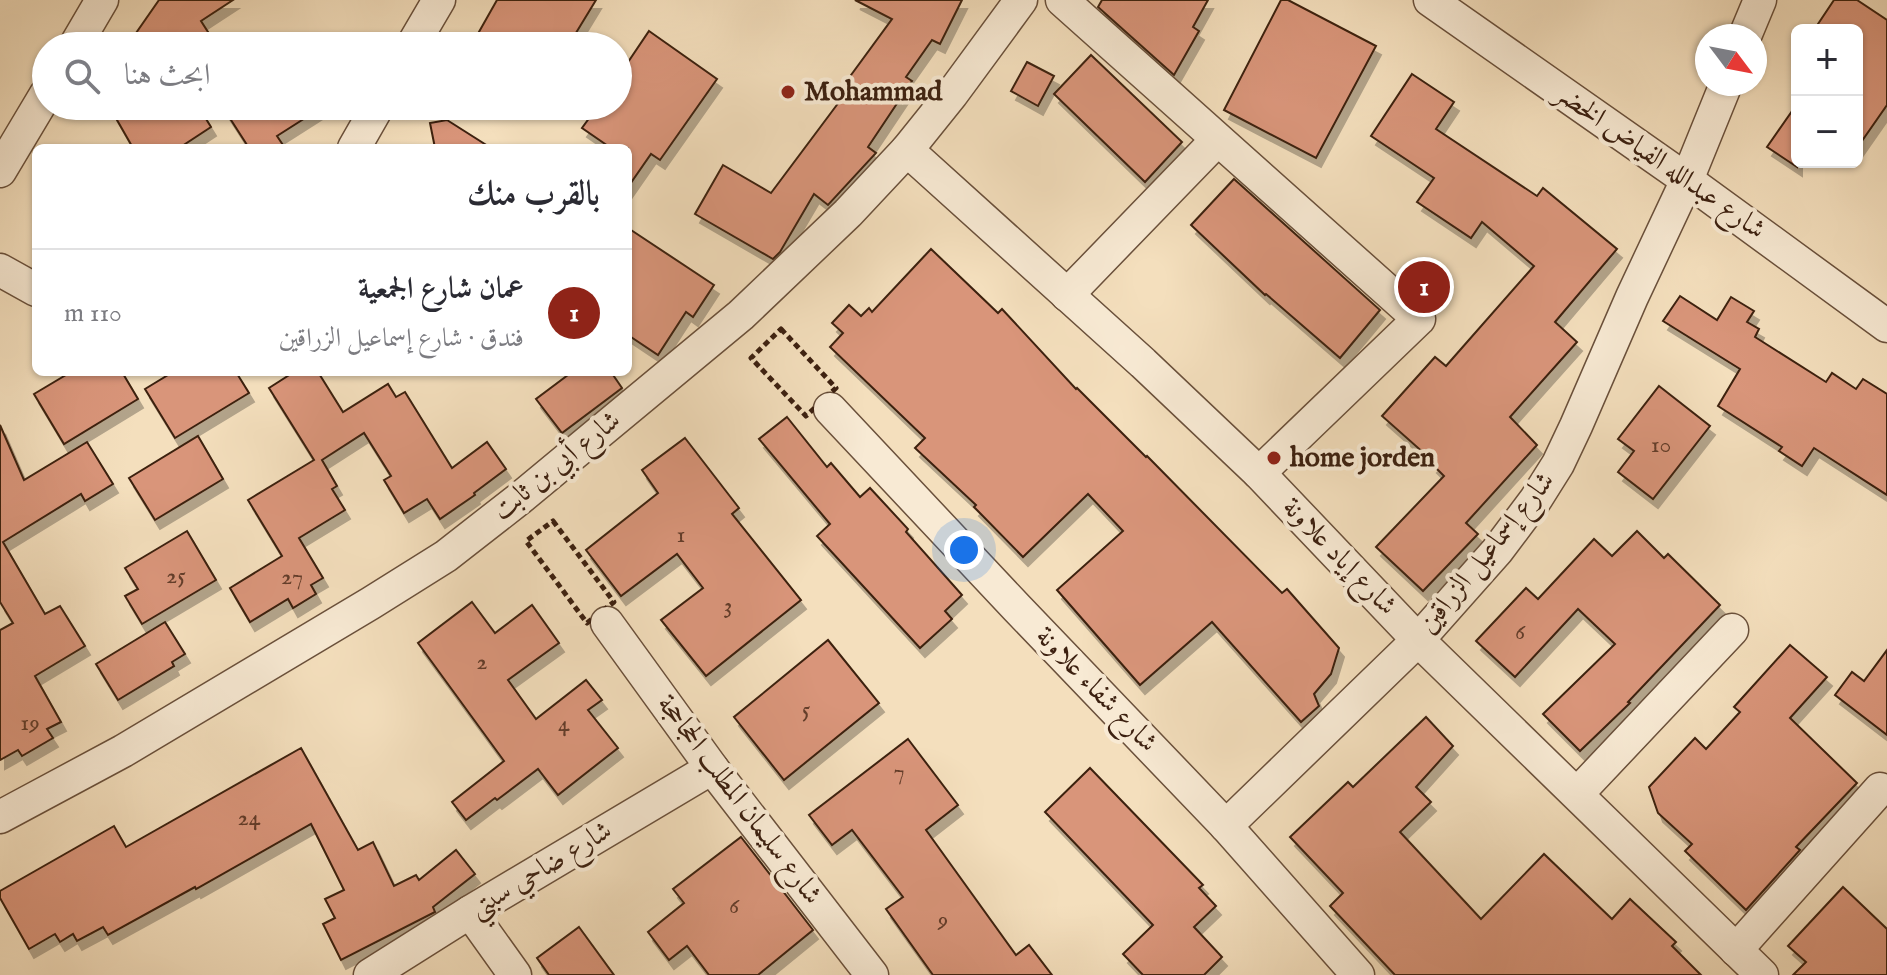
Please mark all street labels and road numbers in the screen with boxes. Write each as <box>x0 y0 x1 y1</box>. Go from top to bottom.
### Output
street label: شارع عبدالله الفياض الخضر <box>1543 74 1772 251</box>
street label: شارع أبي بن ثابت <box>483 400 631 532</box>
street label: شارع إسماعيل الزراقين <box>1411 465 1566 644</box>
street label: شارع إياد علاونة <box>1271 491 1404 626</box>
street label: شارع شفاء علاونة <box>1024 620 1165 763</box>
street label: شارع سليمان المطلب الحجاحجة <box>645 688 829 914</box>
street label: شارع ضاحي سبتي <box>463 814 622 932</box>

